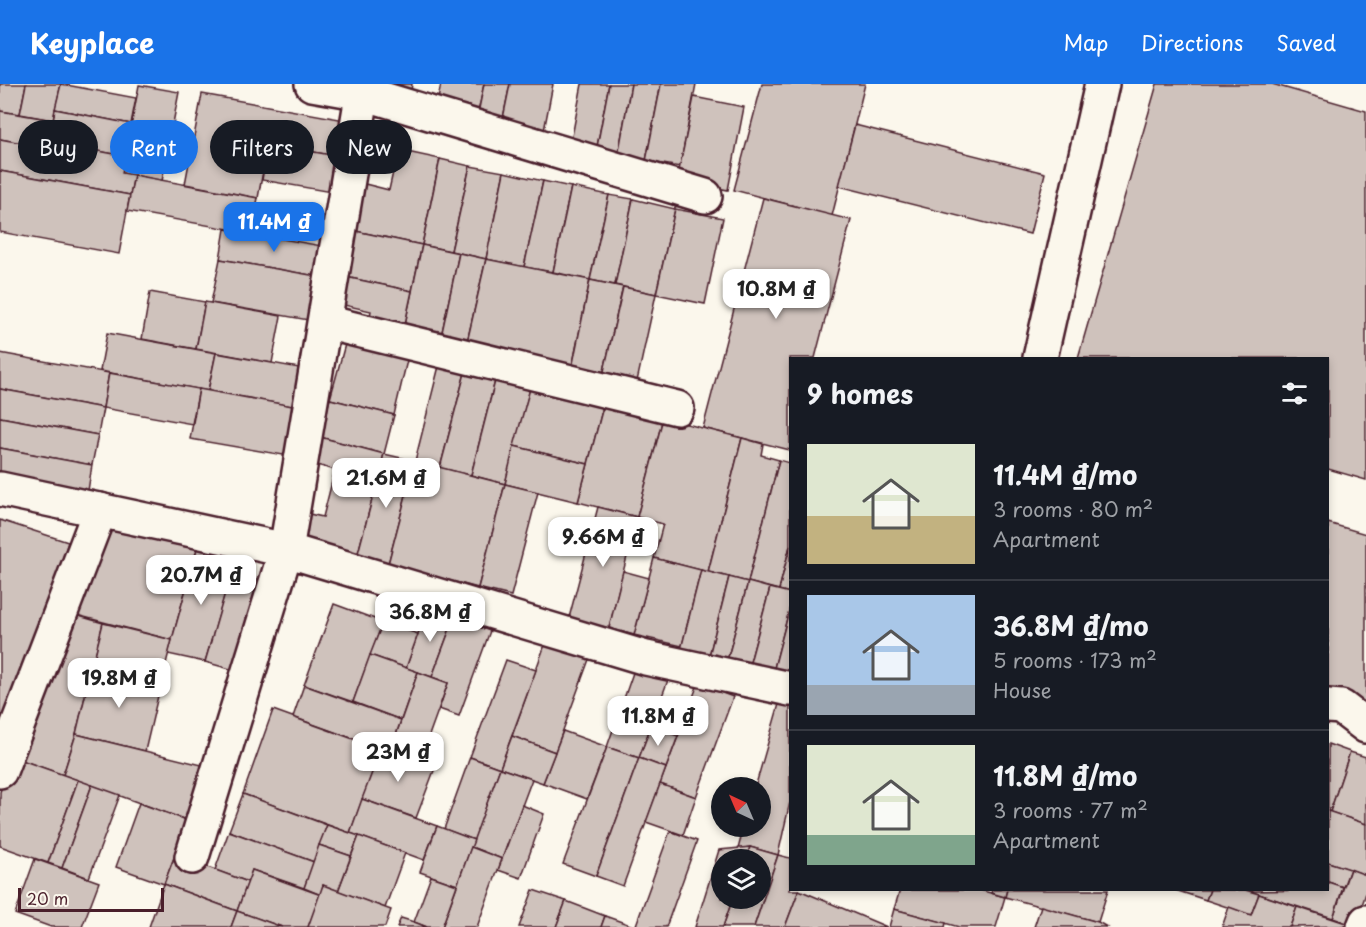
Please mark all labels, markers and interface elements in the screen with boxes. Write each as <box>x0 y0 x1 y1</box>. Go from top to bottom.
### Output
text: Keyplace <box>30 21 155 64</box>
text: Map <box>1063 26 1108 58</box>
text: Directions <box>1141 26 1243 58</box>
text: Saved <box>1276 26 1336 58</box>
chip: Buy <box>18 120 98 174</box>
chip: Rent <box>110 120 198 174</box>
chip: Filters <box>210 120 314 174</box>
chip: New <box>326 120 412 174</box>
pin: 11.4M ₫ <box>219 202 329 253</box>
text: 11.4M ₫ <box>237 206 311 236</box>
pin: 10.8M ₫ <box>721 269 831 320</box>
text: 10.8M ₫ <box>737 273 815 303</box>
text: 9 homes <box>807 374 913 413</box>
icon: filters <box>1278 377 1311 410</box>
text: 11.4M ₫/mo <box>993 455 1137 494</box>
pin: 21.6M ₫ <box>331 458 441 509</box>
text: 21.6M ₫ <box>346 462 426 492</box>
icon: home <box>855 468 927 540</box>
text: 3 rooms · 80 m² <box>993 494 1153 524</box>
pin: 9.66M ₫ <box>548 517 658 568</box>
text: 9.66M ₫ <box>562 521 644 551</box>
text: Apartment <box>993 524 1100 554</box>
pin: 20.7M ₫ <box>146 555 256 606</box>
text: 20.7M ₫ <box>160 559 242 589</box>
pin: 36.8M ₫ <box>375 592 485 643</box>
text: 36.8M ₫ <box>389 596 471 626</box>
text: 36.8M ₫/mo <box>993 606 1149 645</box>
icon: home <box>855 619 927 691</box>
text: 5 rooms · 173 m² <box>993 645 1157 675</box>
pin: 19.8M ₫ <box>64 658 174 709</box>
text: 19.8M ₫ <box>82 662 156 692</box>
text: House <box>993 675 1052 705</box>
pin: 11.8M ₫ <box>603 696 713 747</box>
text: 11.8M ₫ <box>621 700 695 730</box>
pin: 23M ₫ <box>356 732 440 783</box>
text: 23M ₫ <box>366 736 430 766</box>
text: 11.8M ₫/mo <box>993 756 1137 795</box>
icon: home <box>855 769 927 841</box>
north arrow <box>711 777 771 837</box>
map controls <box>711 777 771 909</box>
text: 3 rooms · 77 m² <box>993 795 1148 825</box>
text: Apartment <box>993 825 1100 855</box>
button: layers <box>711 849 771 909</box>
scale bar <box>18 885 164 912</box>
text: 20 m <box>27 886 68 910</box>

